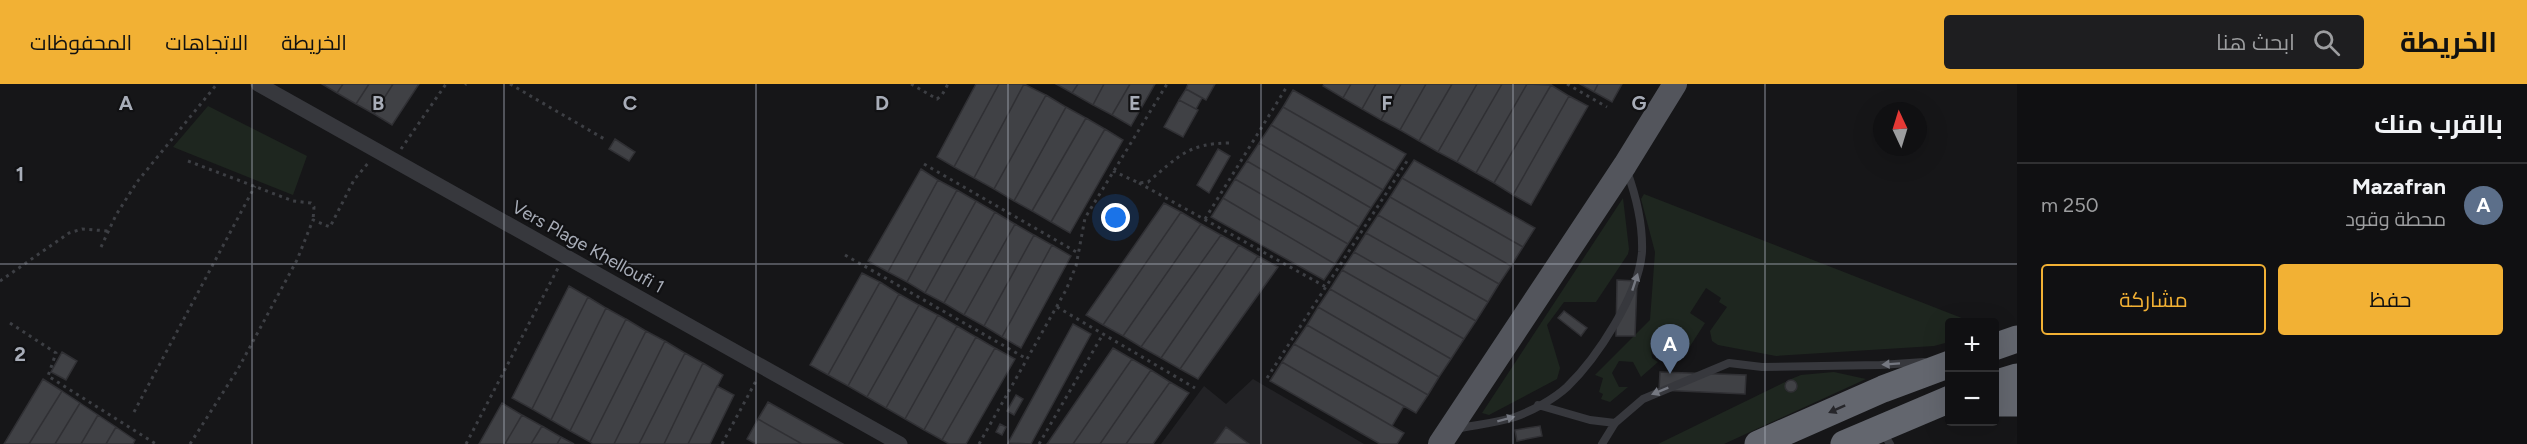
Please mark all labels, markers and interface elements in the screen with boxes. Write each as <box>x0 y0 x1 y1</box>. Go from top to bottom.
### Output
search box <box>1944 15 2364 69</box>
text: الخريطة <box>2400 25 2497 59</box>
icon: search <box>2310 26 2343 59</box>
text: ابحث هنا <box>2216 29 2295 56</box>
text: المحفوظات <box>30 30 132 55</box>
text: الاتجاهات <box>165 30 248 55</box>
text: الخريطة <box>281 30 347 55</box>
text: A <box>119 91 134 115</box>
text: B <box>372 91 384 115</box>
text: C <box>623 91 637 115</box>
text: D <box>875 91 889 115</box>
text: E <box>1129 91 1141 115</box>
text: F <box>1381 91 1393 115</box>
text: G <box>1632 91 1647 115</box>
north arrow <box>1873 102 1927 156</box>
text: بالقرب منك <box>2374 108 2503 140</box>
text: 1 <box>16 162 24 186</box>
text: Mazafran <box>2352 173 2446 200</box>
text: 250 m <box>2041 193 2098 217</box>
text: A <box>2476 193 2491 217</box>
street label: Vers Plage Khelloufi 1 <box>508 196 668 298</box>
your location <box>1101 203 1130 232</box>
text: محطة وقود <box>2345 207 2446 231</box>
button: مشاركة <box>2041 264 2266 335</box>
button: حفظ <box>2278 264 2503 335</box>
one-way arrow <box>1631 273 1640 291</box>
map controls <box>1945 318 1999 426</box>
button: + <box>1945 318 1999 372</box>
pin: A <box>1650 324 1690 374</box>
text: 2 <box>14 342 26 366</box>
one-way arrow <box>1882 359 1901 369</box>
button: − <box>1945 372 1999 426</box>
one-way arrow <box>1651 387 1669 396</box>
one-way arrow <box>1827 404 1845 414</box>
one-way arrow <box>1497 413 1515 423</box>

